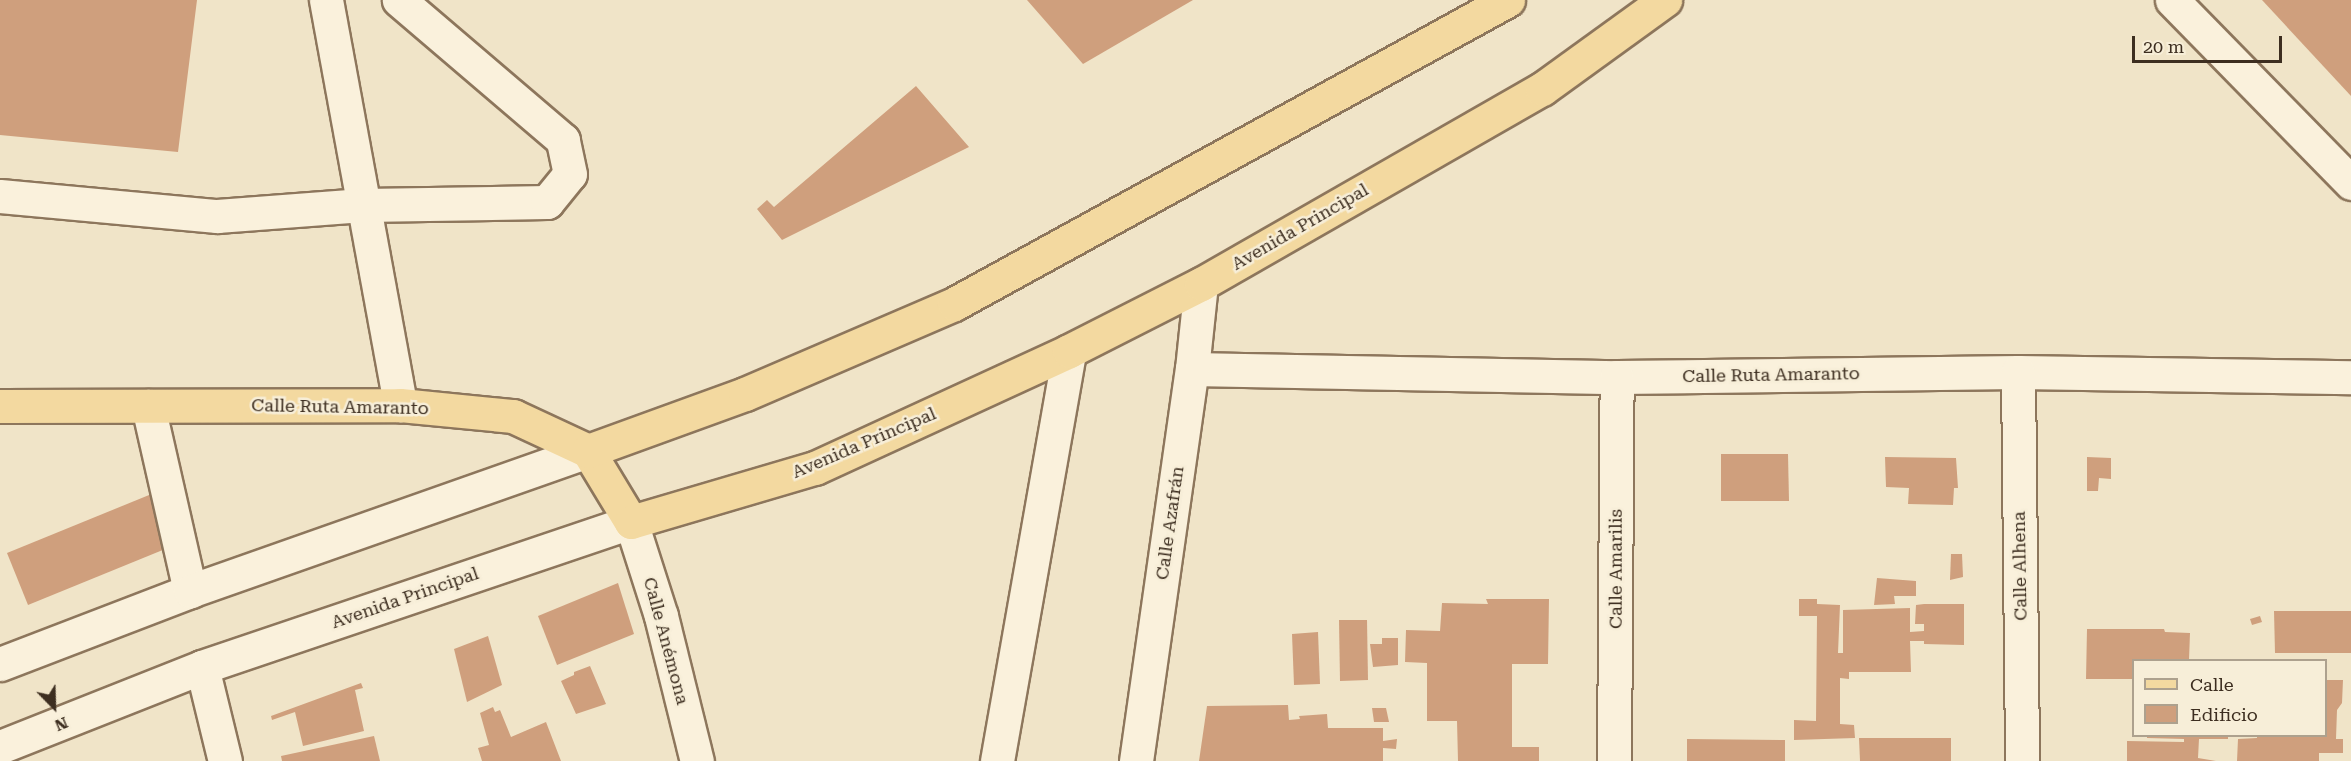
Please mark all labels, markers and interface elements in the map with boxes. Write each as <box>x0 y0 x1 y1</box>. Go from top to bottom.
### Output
scale bar <box>2135 24 2285 62</box>
text: 20 m <box>2143 36 2184 57</box>
street label: Avenida Principal <box>1228 179 1372 275</box>
street label: Calle Ruta Amaranto <box>1682 363 1860 387</box>
street label: Calle Ruta Amaranto <box>251 395 429 419</box>
street label: Avenida Principal <box>789 403 939 483</box>
street label: Calle Azafrán <box>1151 465 1189 581</box>
street label: Calle Amarilis <box>1605 509 1627 629</box>
street label: Calle Alhena <box>2008 511 2032 621</box>
street label: Avenida Principal <box>329 563 481 633</box>
street label: Calle Anémona <box>639 575 693 707</box>
legend <box>2132 659 2327 737</box>
text: Calle <box>2190 674 2234 695</box>
north arrow <box>24 677 84 737</box>
text: Edificio <box>2190 704 2258 725</box>
text: N <box>52 713 71 735</box>

